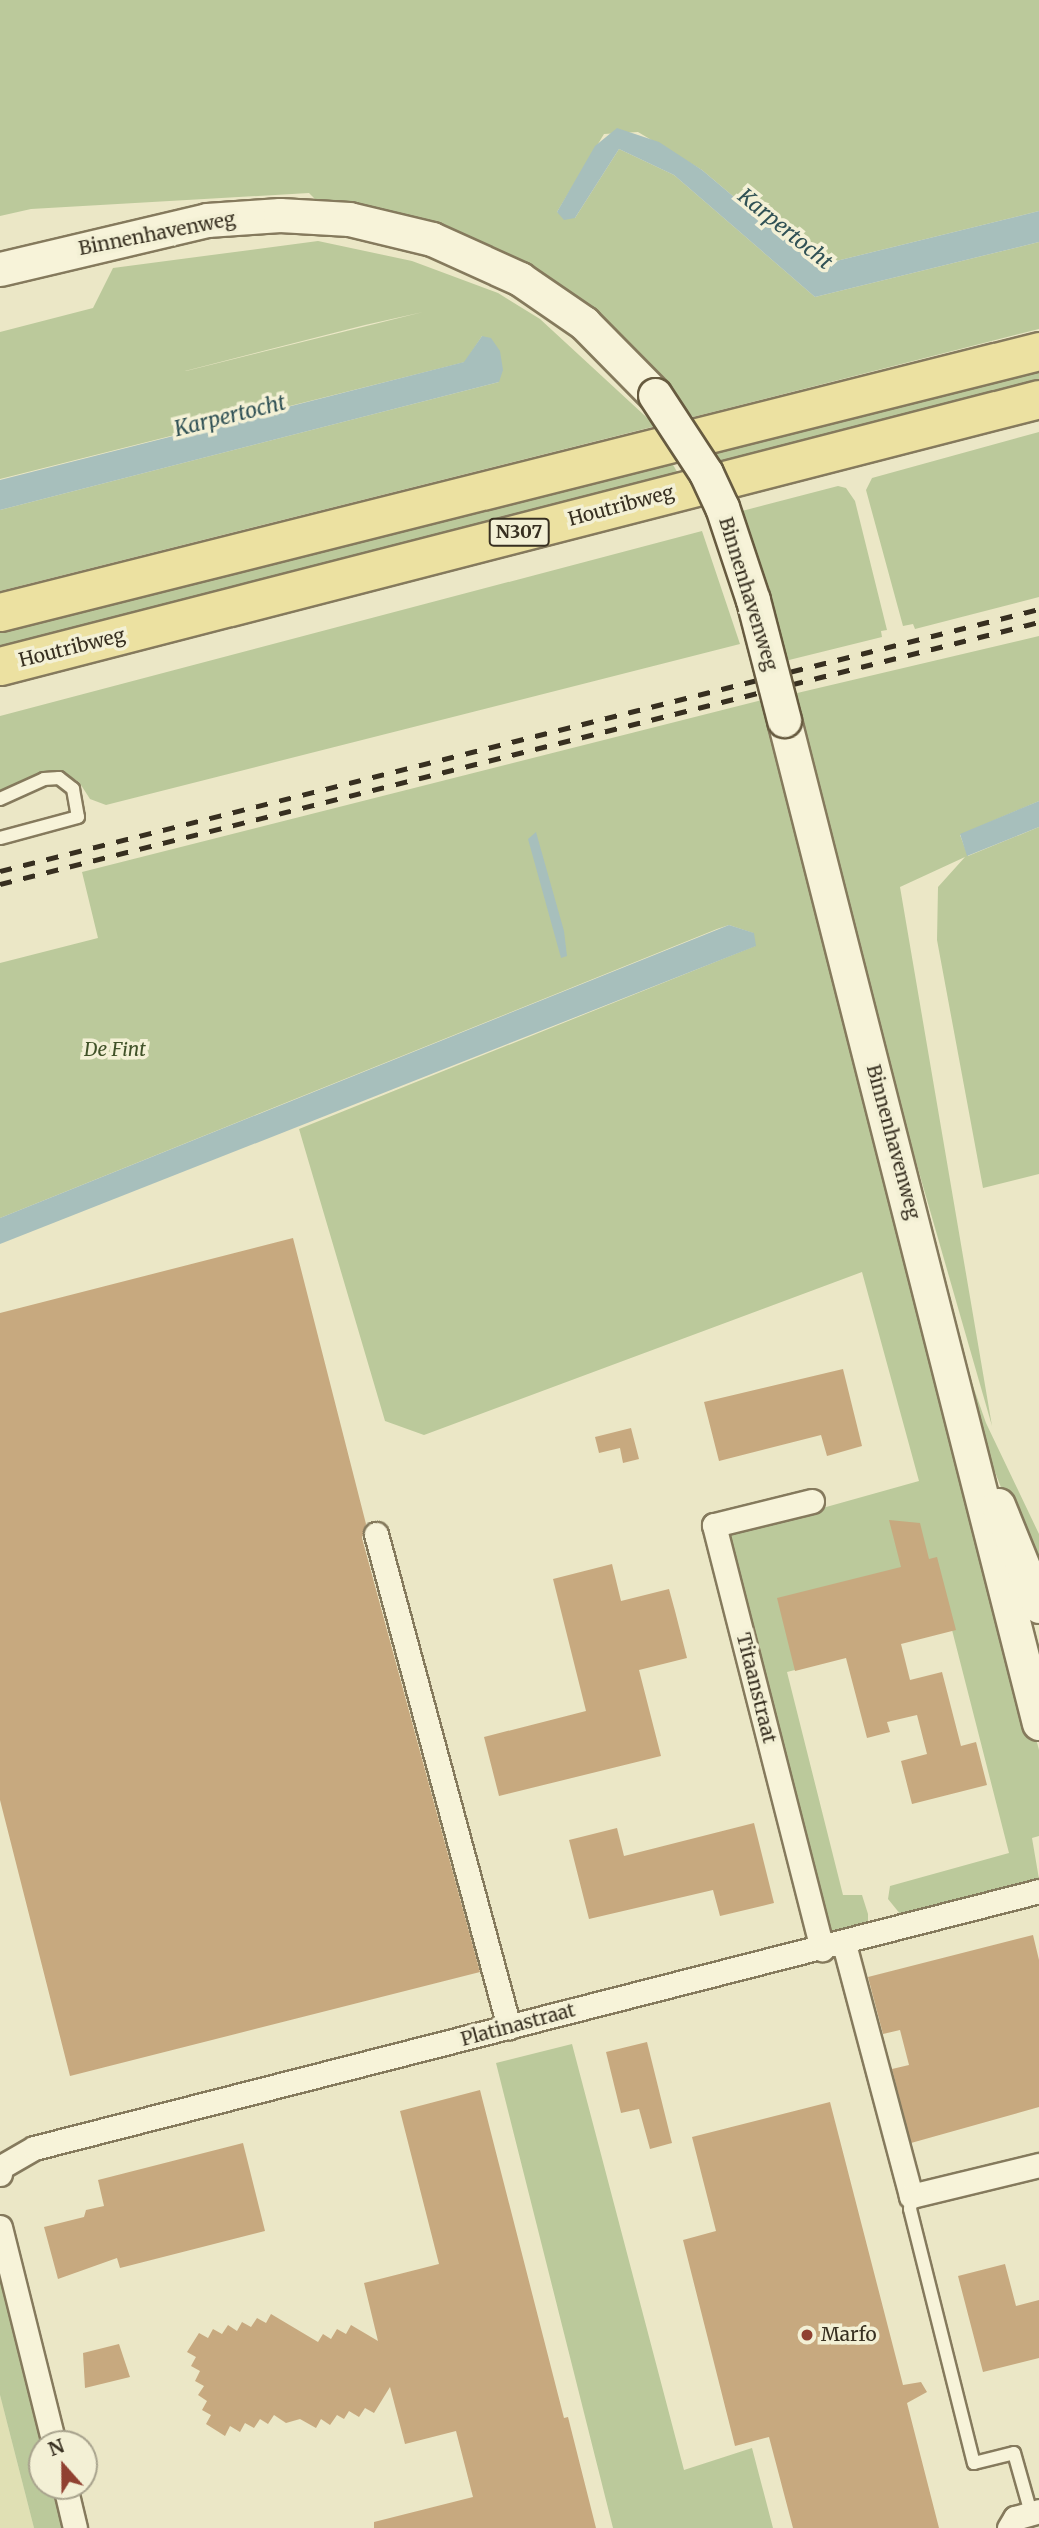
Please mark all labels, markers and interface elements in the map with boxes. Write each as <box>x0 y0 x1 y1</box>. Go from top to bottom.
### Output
water label: Karpertocht <box>733 183 837 275</box>
street label: Binnenhavenweg <box>77 208 237 260</box>
water label: Karpertocht <box>172 390 288 442</box>
street label: Houtribweg <box>566 481 676 531</box>
street label: Binnenhavenweg <box>714 515 782 673</box>
road number: N307 <box>488 518 550 546</box>
street label: Houtribweg <box>17 624 127 672</box>
park label: De Fint <box>84 1039 146 1061</box>
street label: Binnenhavenweg <box>861 1062 925 1222</box>
street label: Titaanstraat <box>731 1631 781 1745</box>
street label: Platinastraat <box>458 1999 578 2051</box>
place label: Marfo <box>821 2324 877 2346</box>
marker: Marfo <box>799 2327 815 2343</box>
north arrow <box>28 2430 98 2500</box>
text: N <box>45 2433 67 2461</box>

